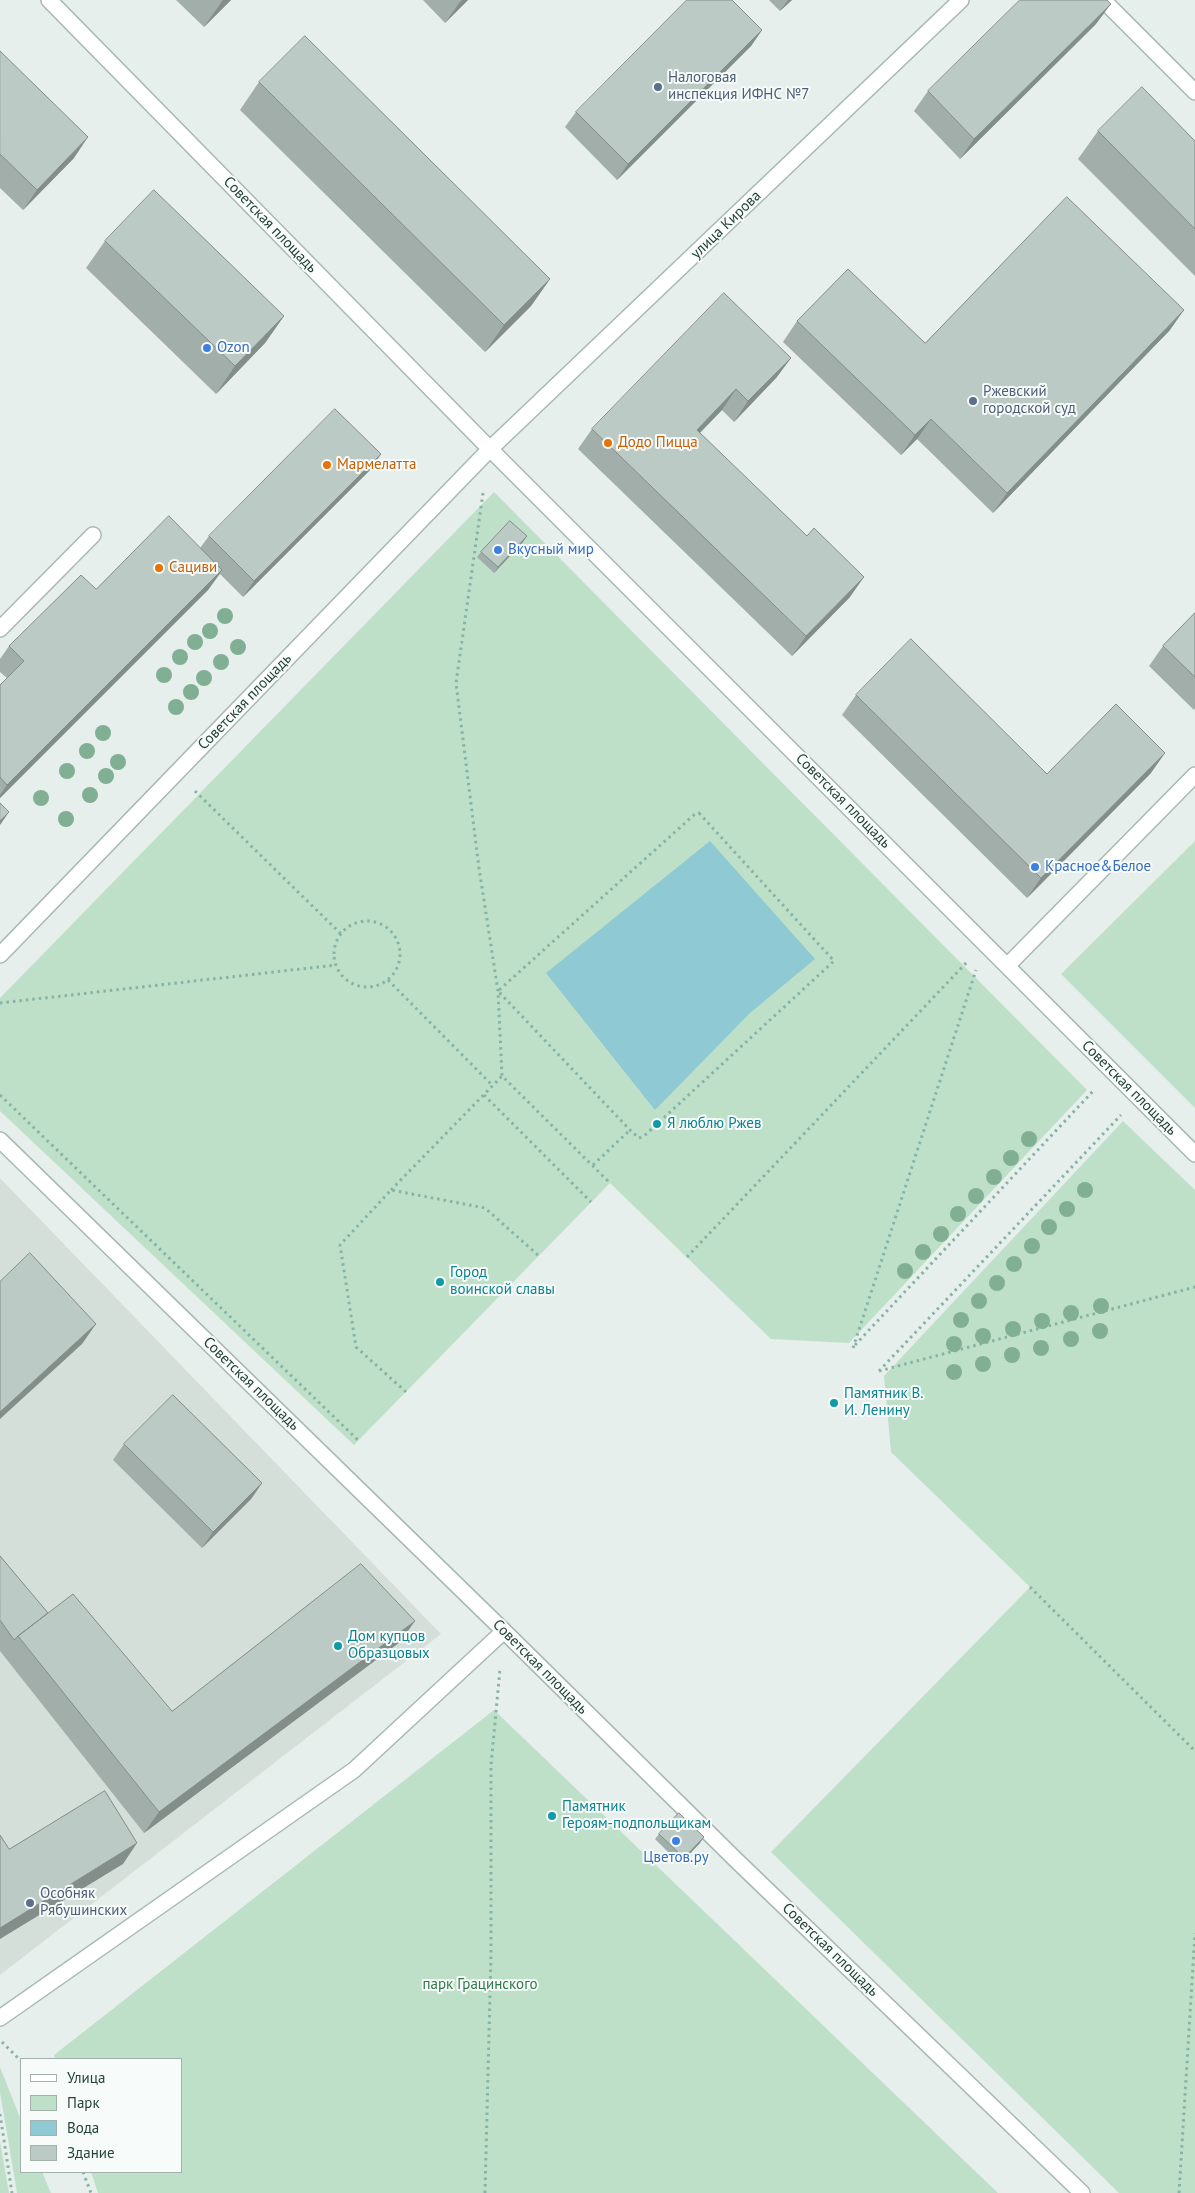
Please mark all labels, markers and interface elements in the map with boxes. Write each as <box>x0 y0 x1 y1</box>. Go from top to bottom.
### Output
place label: Налоговая инспекция ИФНС №7 <box>668 69 809 104</box>
marker: Налоговая инспекция ИФНС №7 <box>652 81 664 93</box>
street label: Советская площадь <box>219 173 321 277</box>
street label: улица Кирова <box>687 187 765 263</box>
place label: Ozon <box>217 339 250 357</box>
marker: Ozon <box>201 342 213 354</box>
place label: Ржевский городской суд <box>983 383 1076 418</box>
marker: Ржевский городской суд <box>967 395 979 407</box>
place label: Додо Пицца <box>618 434 698 452</box>
marker: Додо Пицца <box>602 437 614 449</box>
place label: Мармелатта <box>337 456 416 474</box>
marker: Мармелатта <box>321 459 333 471</box>
place label: Вкусный мир <box>508 541 594 559</box>
marker: Вкусный мир <box>492 544 504 556</box>
place label: Сациви <box>169 559 217 577</box>
marker: Сациви <box>153 562 165 574</box>
street label: Советская площадь <box>194 650 296 754</box>
street label: Советская площадь <box>792 750 894 852</box>
place label: Красное&Белое <box>1045 858 1151 876</box>
marker: Красное&Белое <box>1029 861 1041 873</box>
street label: Советская площадь <box>1078 1037 1180 1139</box>
place label: Я люблю Ржев <box>667 1115 761 1133</box>
marker: Я люблю Ржев <box>651 1118 663 1130</box>
place label: Город воинской славы <box>450 1264 555 1299</box>
marker: Город воинской славы <box>434 1276 446 1288</box>
street label: Советская площадь <box>199 1333 303 1435</box>
place label: Памятник В. И. Ленину <box>844 1385 924 1420</box>
marker: Памятник В. И. Ленину <box>828 1397 840 1409</box>
street label: Советская площадь <box>489 1616 591 1718</box>
place label: Дом купцов Образцовых <box>348 1628 430 1663</box>
marker: Дом купцов Образцовых <box>332 1640 344 1652</box>
place label: Памятник Героям-подпольщикам <box>562 1798 711 1833</box>
marker: Памятник Героям-подпольщикам <box>546 1810 558 1822</box>
marker: Цветов.ру <box>670 1835 682 1847</box>
place label: Цветов.ру <box>643 1849 709 1867</box>
place label: Особняк Рябушинских <box>40 1885 127 1920</box>
marker: Особняк Рябушинских <box>24 1897 36 1909</box>
street label: Советская площадь <box>778 1899 882 2001</box>
park label: парк Грацинского <box>423 1976 537 1994</box>
legend <box>20 2058 182 2173</box>
text: Улица <box>67 2068 105 2087</box>
text: Парк <box>67 2093 100 2112</box>
text: Вода <box>67 2118 99 2137</box>
text: Здание <box>67 2143 115 2162</box>

